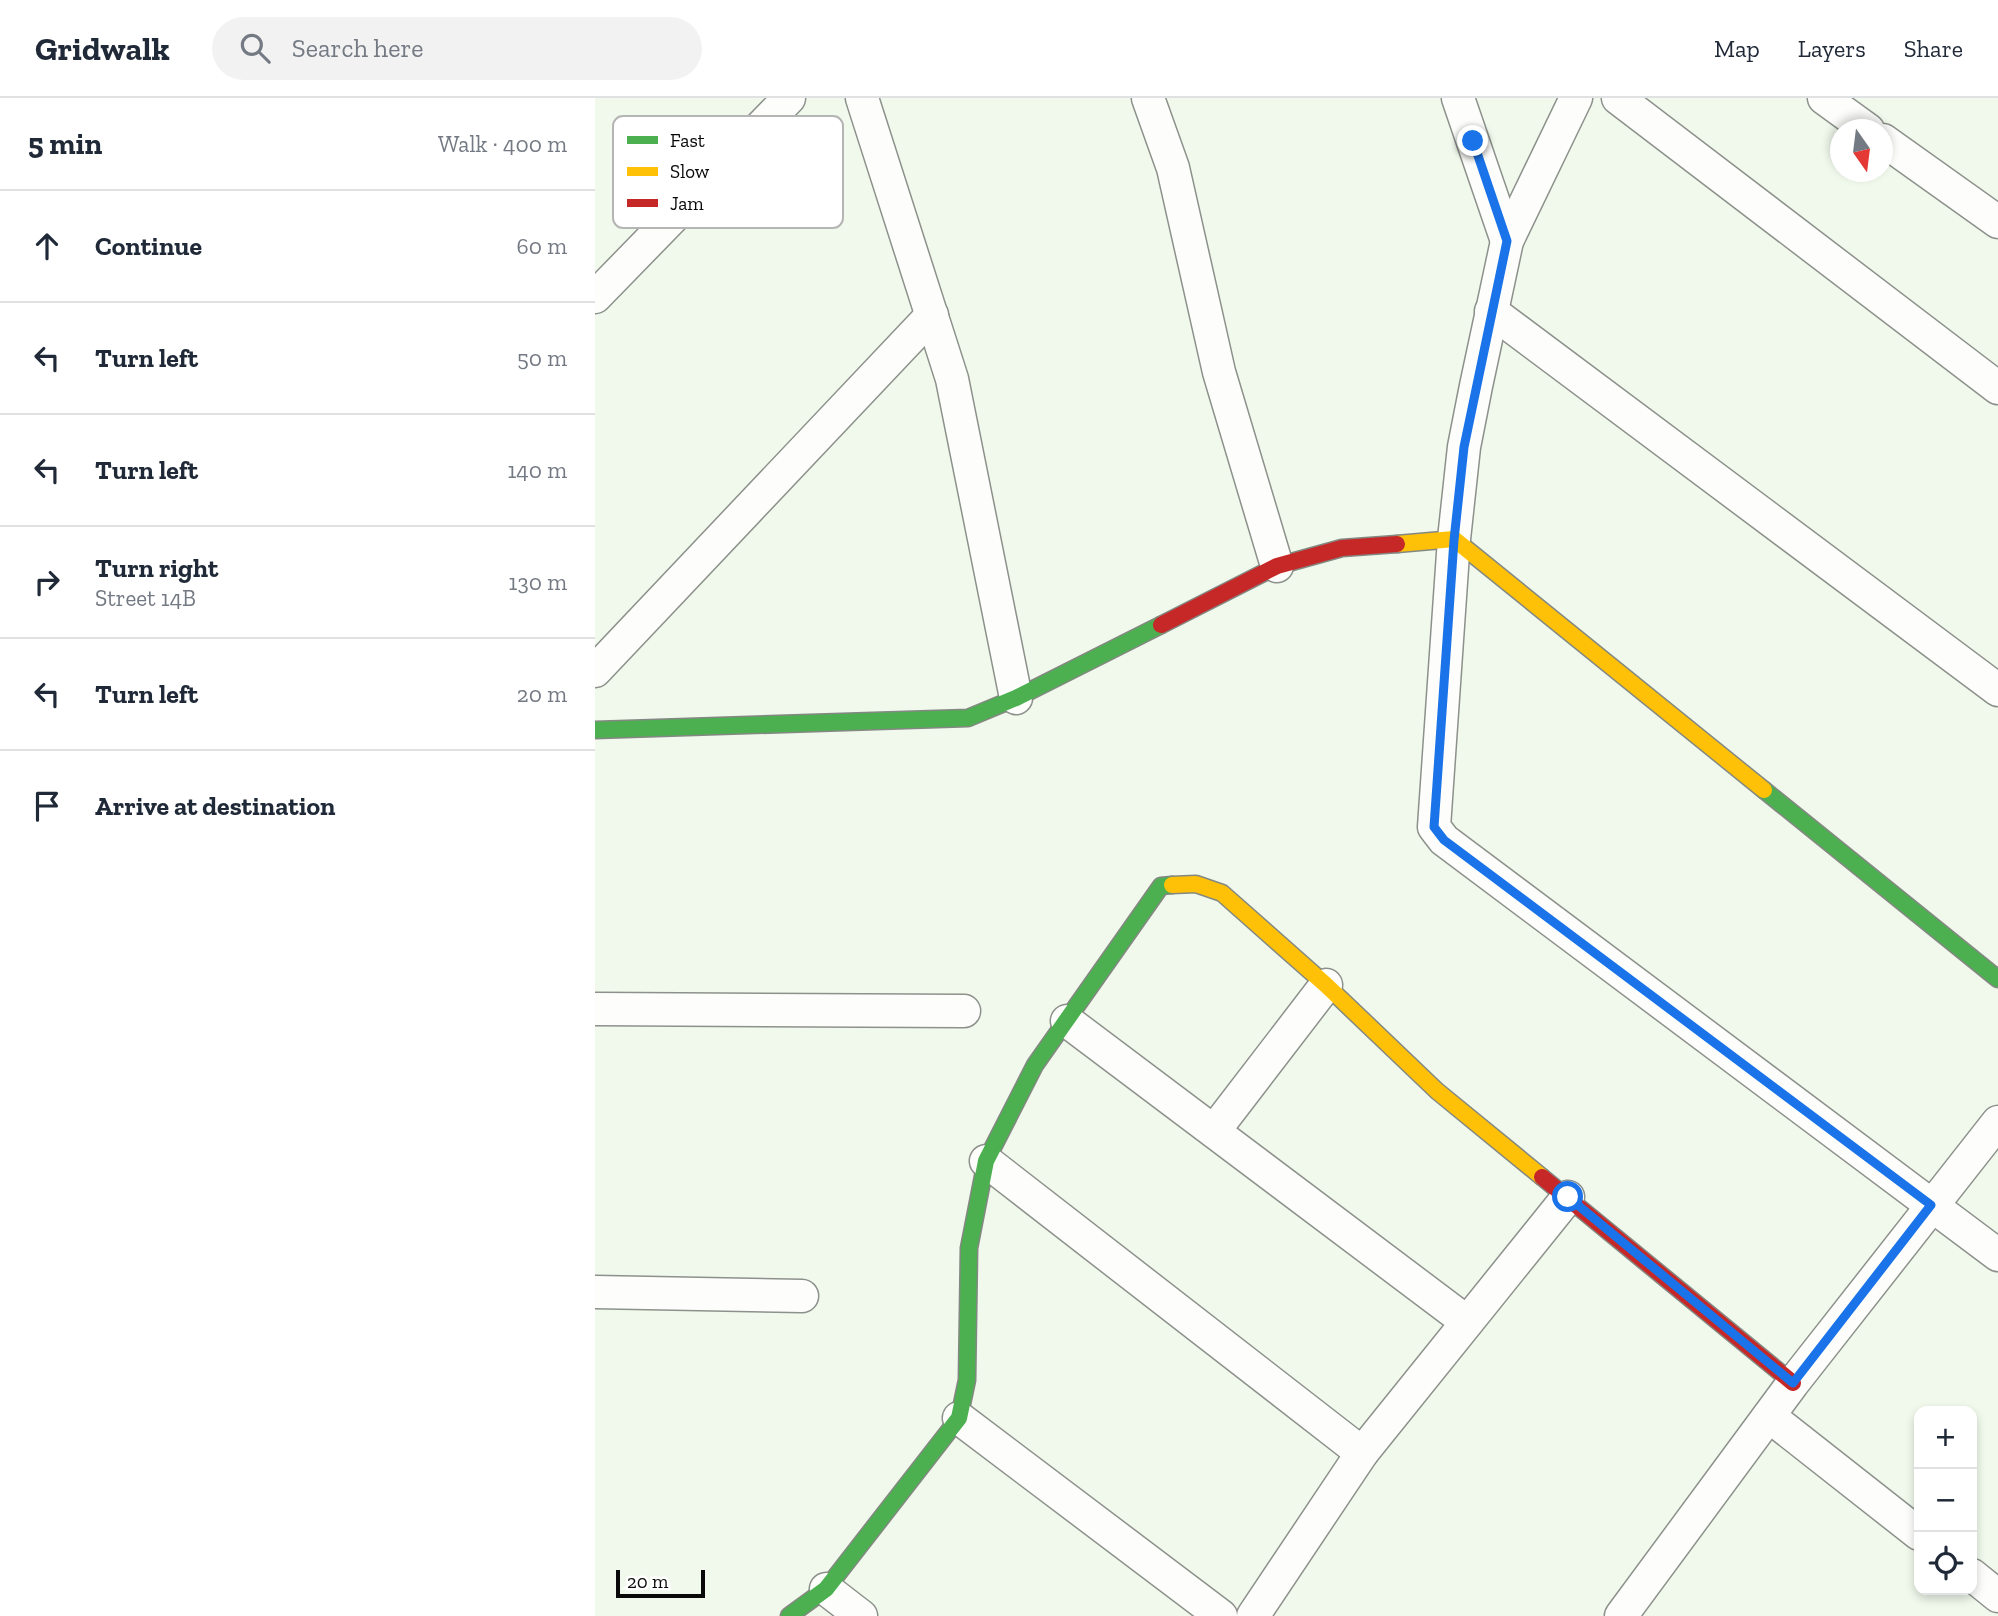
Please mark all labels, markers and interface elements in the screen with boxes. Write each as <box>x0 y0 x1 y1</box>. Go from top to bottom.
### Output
search box <box>212 17 702 80</box>
text: Gridwalk <box>35 29 170 68</box>
icon: search <box>236 29 274 67</box>
text: Search here <box>292 32 424 64</box>
text: Map <box>1714 34 1760 63</box>
text: Layers <box>1798 34 1866 63</box>
text: Share <box>1904 34 1963 63</box>
legend <box>613 116 843 228</box>
north arrow <box>1830 119 1893 182</box>
route end <box>1457 125 1488 156</box>
text: 5 min <box>28 126 102 162</box>
text: Fast <box>670 129 705 152</box>
text: Walk · 400 m <box>438 130 567 158</box>
text: Slow <box>670 160 710 183</box>
text: Jam <box>670 192 704 215</box>
icon: ahead <box>28 227 66 265</box>
text: Continue <box>95 230 202 262</box>
text: 60 m <box>516 232 567 260</box>
icon: left <box>28 339 66 377</box>
text: Turn left <box>95 342 198 374</box>
text: 50 m <box>517 344 567 372</box>
icon: left <box>28 451 66 489</box>
text: Turn left <box>95 454 198 486</box>
text: 140 m <box>507 456 567 484</box>
text: Turn right <box>95 552 218 584</box>
icon: right <box>28 563 66 601</box>
text: 130 m <box>509 568 567 596</box>
text: Street 14B <box>95 584 196 612</box>
icon: left <box>28 675 66 713</box>
text: Turn left <box>95 678 198 710</box>
text: 20 m <box>517 680 567 708</box>
icon: arrive <box>28 787 66 825</box>
text: Arrive at destination <box>95 790 335 822</box>
route start <box>1552 1181 1583 1212</box>
map controls <box>1914 1406 1977 1595</box>
button: + <box>1914 1406 1977 1469</box>
button: − <box>1914 1469 1977 1532</box>
button: locate <box>1914 1532 1977 1595</box>
scale bar <box>616 1567 705 1599</box>
text: 20 m <box>627 1570 668 1593</box>

